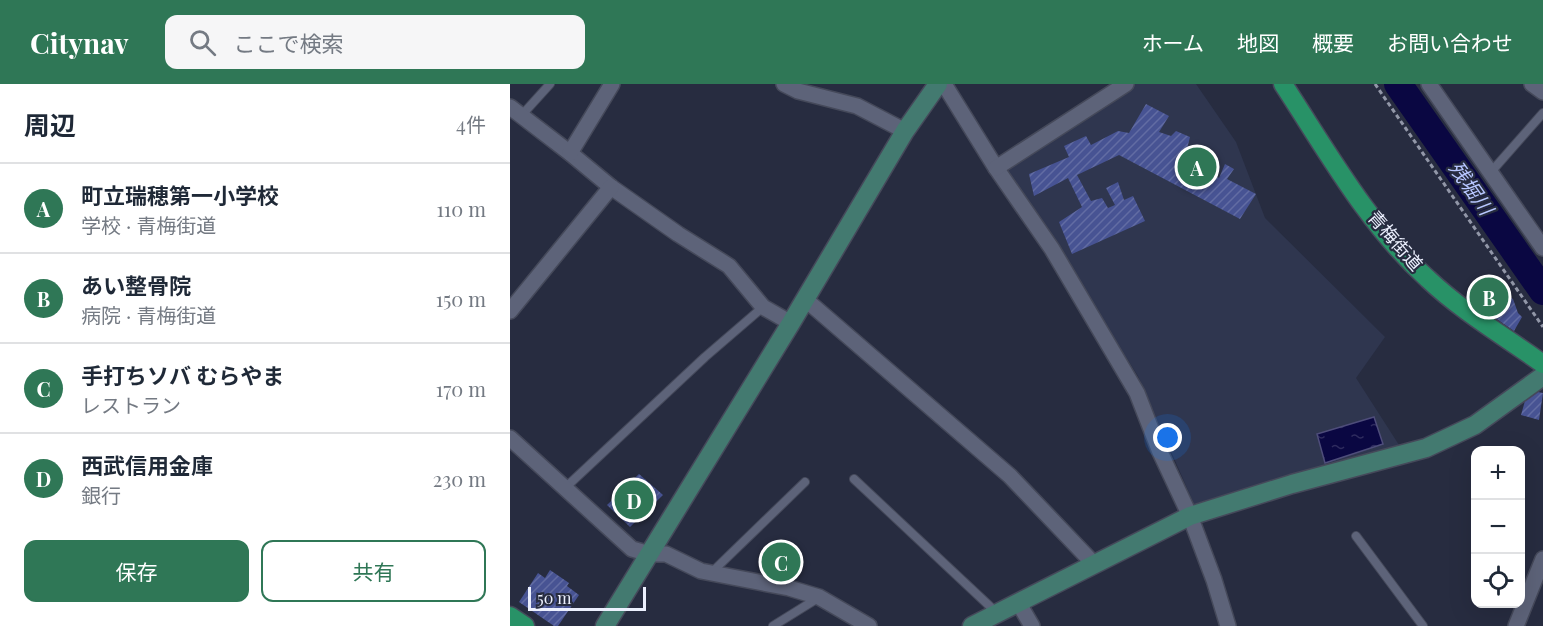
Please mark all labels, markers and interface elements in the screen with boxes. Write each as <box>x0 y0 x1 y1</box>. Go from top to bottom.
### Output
search box <box>165 15 585 69</box>
text: Citynav <box>30 24 129 61</box>
icon: search <box>186 26 219 59</box>
text: ここで検索 <box>234 28 344 58</box>
text: ホーム <box>1142 28 1204 56</box>
text: 地図 <box>1237 28 1279 56</box>
text: 概要 <box>1312 28 1354 56</box>
text: お問い合わせ <box>1387 28 1513 56</box>
text: 周辺 <box>24 107 76 142</box>
text: 4件 <box>456 110 486 137</box>
pin: A <box>1178 144 1216 190</box>
water label: 残堀川 <box>1444 155 1502 221</box>
text: 町立瑞穂第一小学校 <box>81 180 279 210</box>
text: A <box>37 195 50 222</box>
text: 110 m <box>436 195 486 222</box>
street label: 青梅街道 <box>1363 205 1428 275</box>
text: 学校 · 青梅街道 <box>81 211 216 238</box>
text: あい整骨院 <box>81 270 191 300</box>
pin: B <box>1470 274 1508 320</box>
text: B <box>37 285 50 312</box>
text: 150 m <box>436 285 486 312</box>
text: 病院 · 青梅街道 <box>81 301 216 328</box>
text: 手打ちソバ むらやま <box>81 360 284 390</box>
text: C <box>36 375 51 402</box>
text: 170 m <box>436 375 486 402</box>
text: レストラン <box>81 391 181 418</box>
your location <box>1153 423 1182 452</box>
map controls <box>1471 446 1525 608</box>
button: + <box>1471 446 1525 500</box>
text: 西武信用金庫 <box>81 450 213 480</box>
text: D <box>36 465 51 492</box>
text: 230 m <box>433 465 486 492</box>
pin: D <box>614 478 654 522</box>
text: 銀行 <box>81 481 121 508</box>
button: − <box>1471 500 1525 554</box>
button: 保存 <box>24 540 249 602</box>
button: 共有 <box>261 540 486 602</box>
pin: C <box>762 540 800 584</box>
button: locate <box>1471 554 1525 608</box>
scale bar <box>528 584 646 612</box>
text: 50 m <box>537 587 571 608</box>

